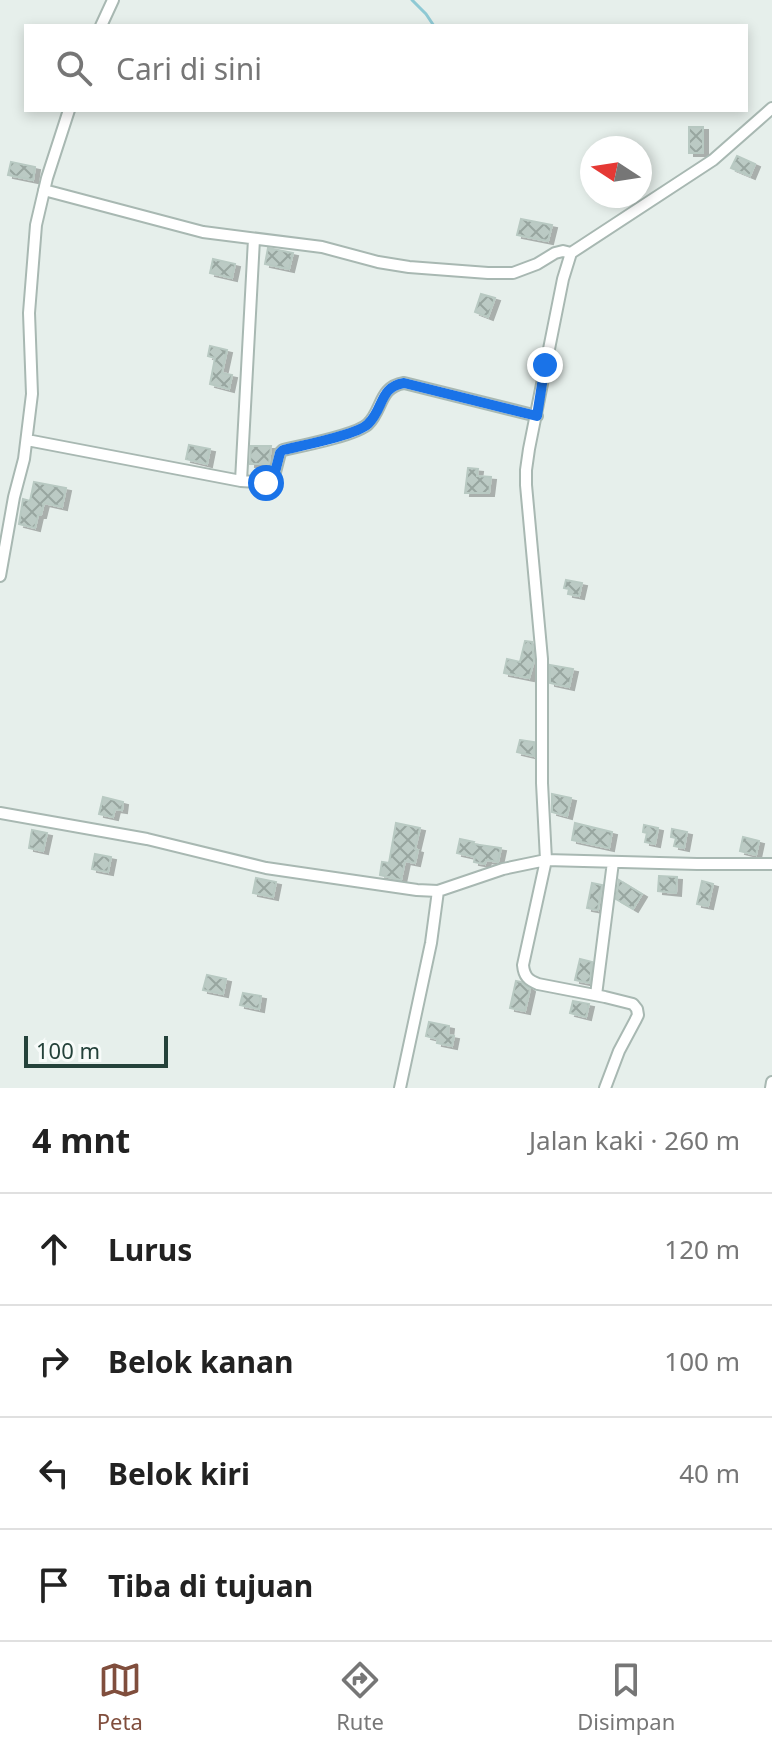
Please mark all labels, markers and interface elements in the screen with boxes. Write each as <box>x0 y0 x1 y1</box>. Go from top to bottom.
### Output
search box <box>24 24 748 112</box>
icon: search <box>52 46 96 90</box>
text: Cari di sini <box>116 48 262 89</box>
north arrow <box>580 136 652 208</box>
route end <box>527 347 563 383</box>
route start <box>248 465 284 501</box>
scale bar <box>24 1032 168 1068</box>
text: 100 m <box>36 1035 100 1065</box>
text: 4 mnt <box>32 1117 130 1163</box>
text: Jalan kaki · 260 m <box>529 1122 740 1158</box>
icon: ahead <box>32 1227 76 1271</box>
text: Lurus <box>108 1229 192 1270</box>
text: 120 m <box>664 1231 740 1267</box>
icon: right <box>32 1339 76 1383</box>
text: Belok kanan <box>108 1341 294 1382</box>
text: 100 m <box>664 1343 740 1379</box>
icon: left <box>32 1451 76 1495</box>
text: Belok kiri <box>108 1453 250 1494</box>
text: 40 m <box>679 1455 740 1491</box>
icon: arrive <box>32 1563 76 1607</box>
text: Tiba di tujuan <box>108 1565 313 1606</box>
tab: Peta <box>97 1658 143 1736</box>
tab: Rute <box>336 1658 384 1736</box>
tab: Disimpan <box>577 1658 675 1736</box>

